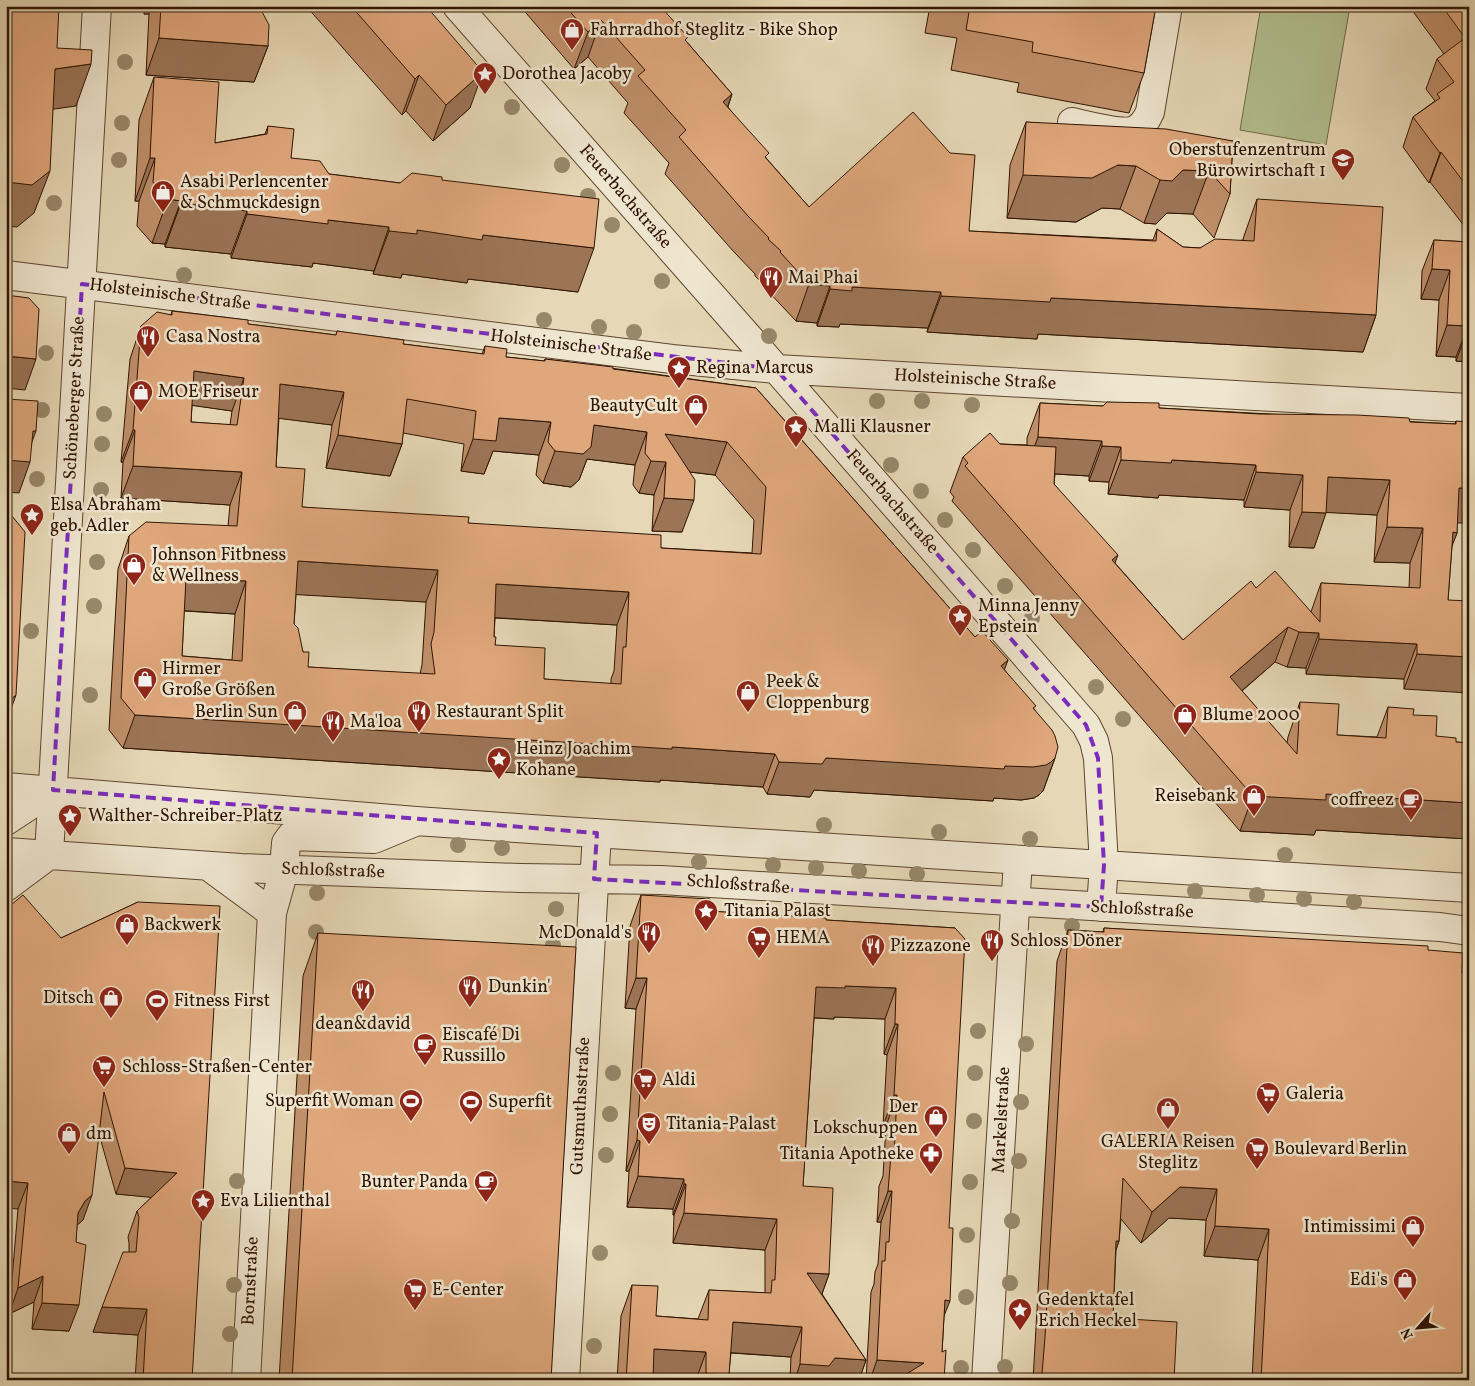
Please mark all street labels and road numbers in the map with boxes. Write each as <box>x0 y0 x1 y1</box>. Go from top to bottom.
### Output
street label: Feuerbachstraße <box>573 139 677 255</box>
street label: Holsteinische Straße <box>88 273 252 317</box>
street label: Schöneberger Straße <box>58 315 92 481</box>
street label: Holsteinische Straße <box>489 324 653 368</box>
street label: Holsteinische Straße <box>893 363 1057 397</box>
street label: Feuerbachstraße <box>840 444 944 560</box>
street label: Schloßstraße <box>281 857 385 885</box>
street label: Schloßstraße <box>685 869 791 901</box>
street label: Schloßstraße <box>1090 895 1194 925</box>
street label: Gutsmuthsstraße <box>565 1036 597 1176</box>
street label: Markelstraße <box>987 1066 1017 1174</box>
street label: Bornstraße <box>236 1236 266 1326</box>

